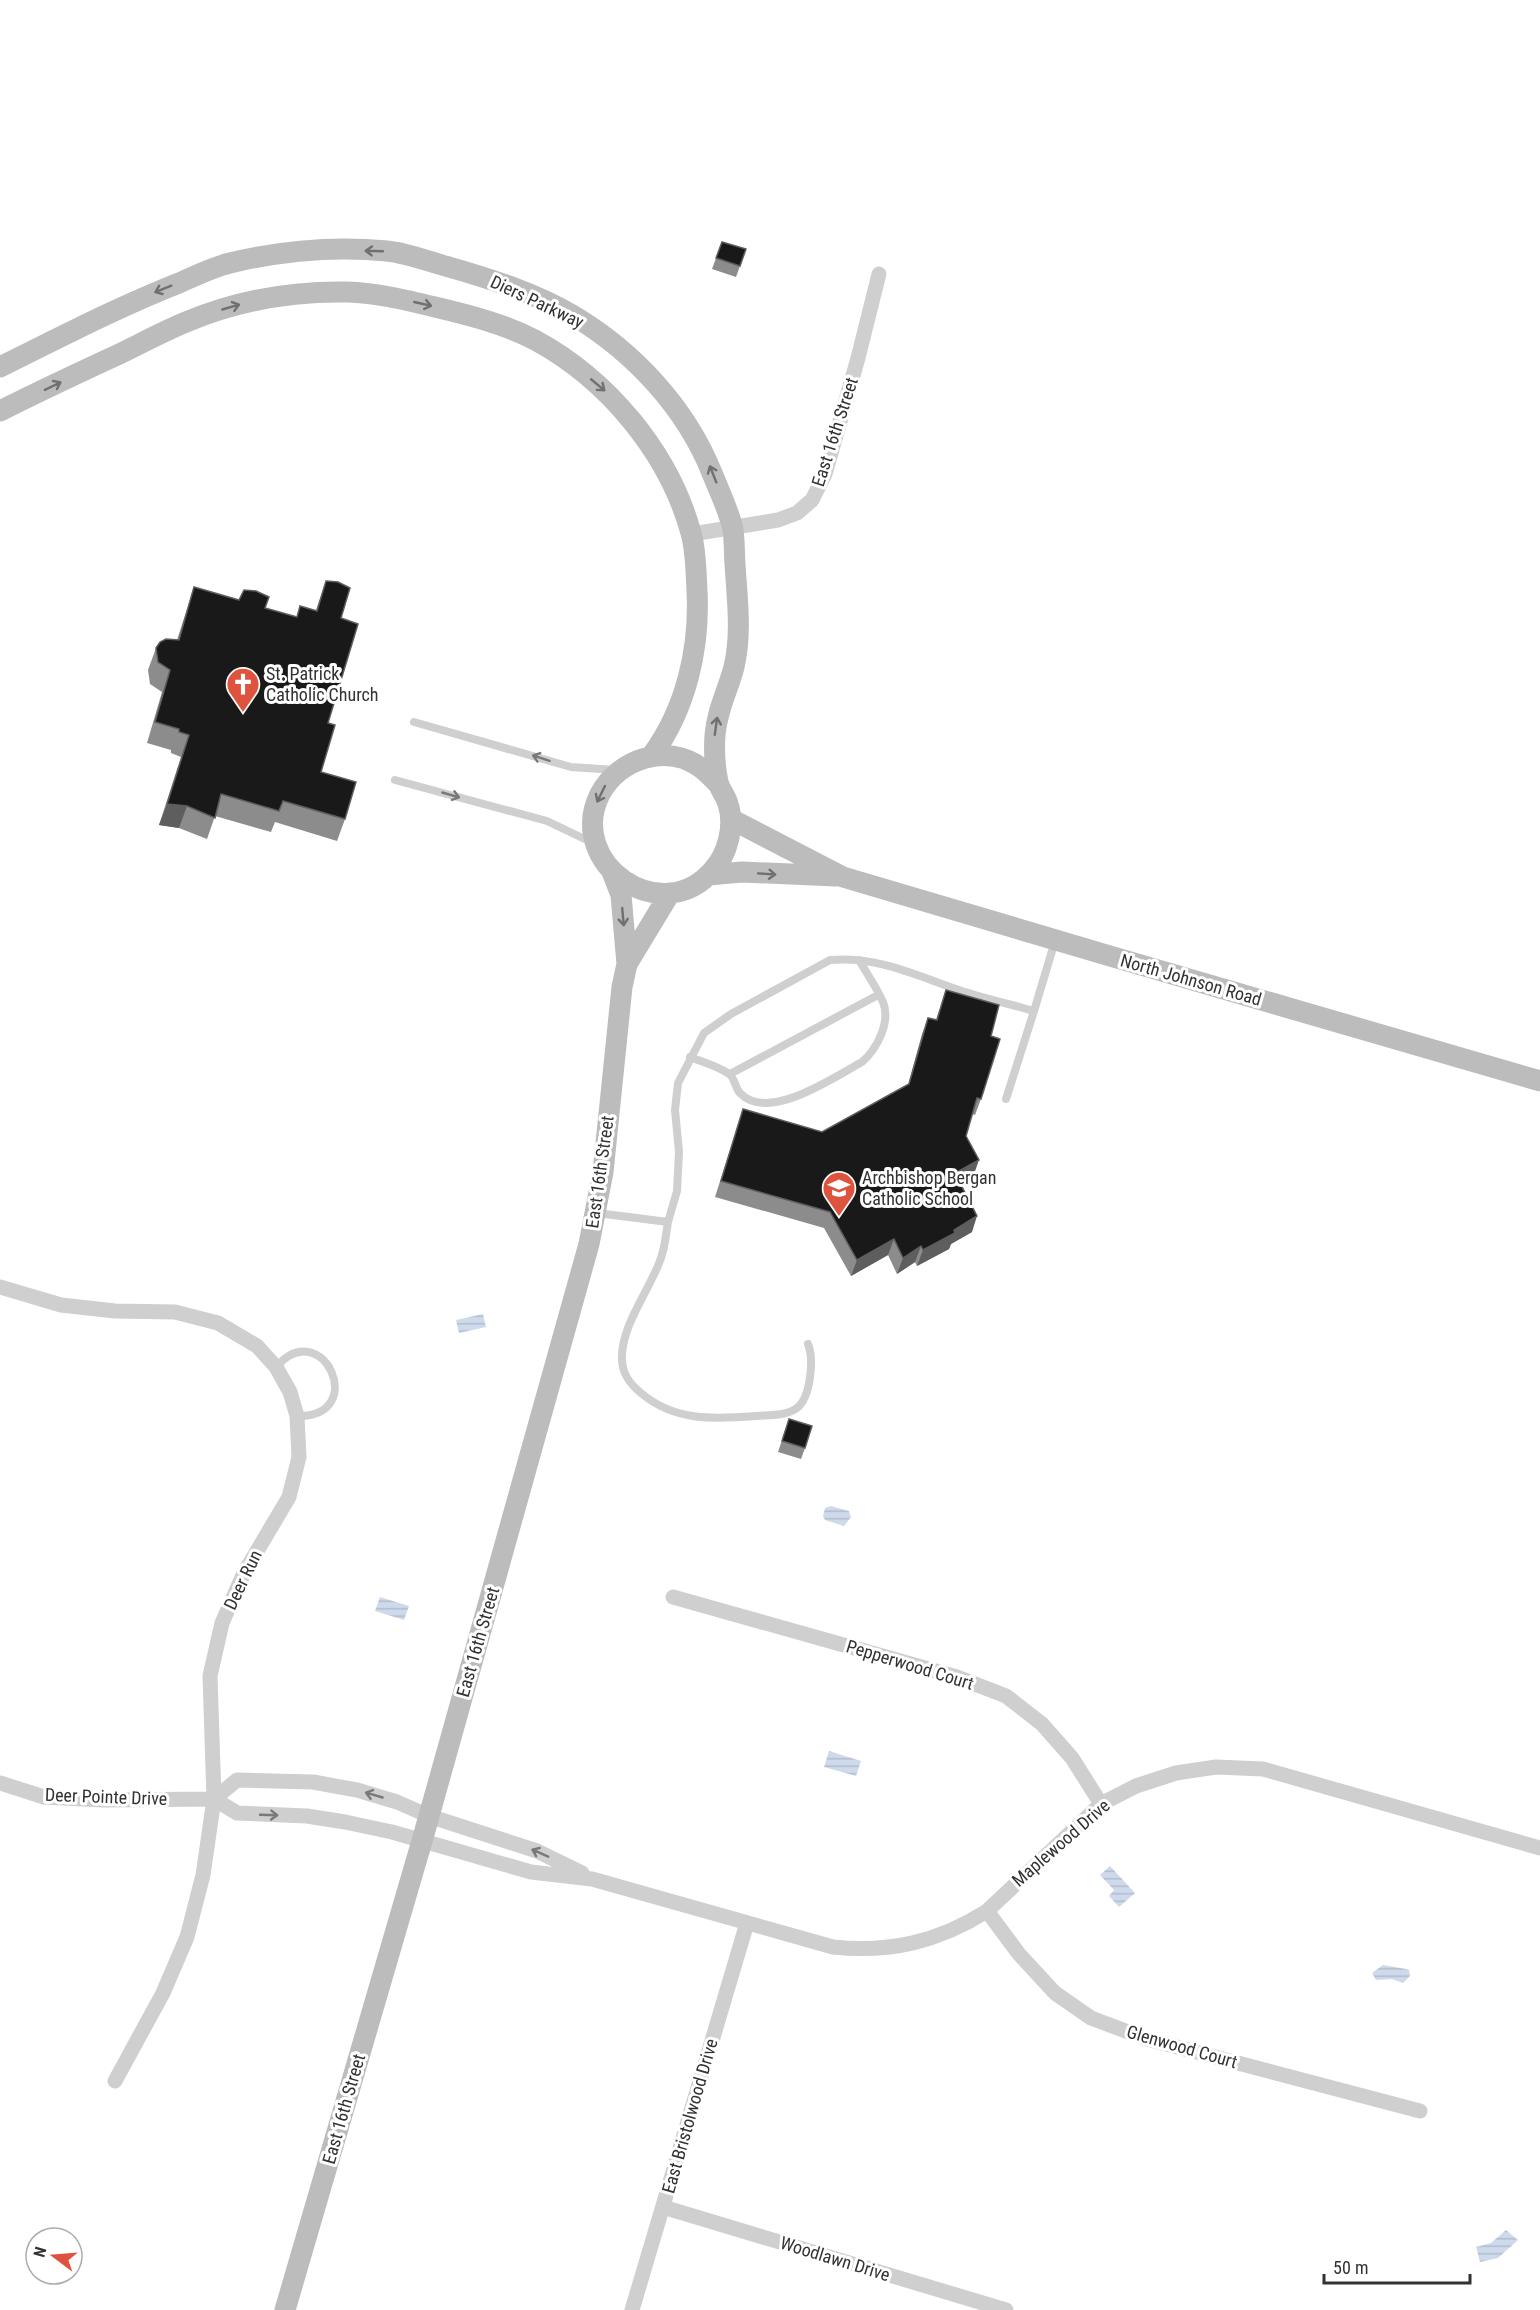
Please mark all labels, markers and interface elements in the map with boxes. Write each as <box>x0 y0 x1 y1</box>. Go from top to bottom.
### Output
one-way arrow <box>364 245 384 257</box>
street label: Diers Parkway <box>487 271 588 333</box>
one-way arrow <box>155 284 173 295</box>
one-way arrow <box>414 298 433 310</box>
one-way arrow <box>221 301 240 312</box>
street label: East 16th Street <box>807 375 862 489</box>
one-way arrow <box>590 378 605 392</box>
one-way arrow <box>43 379 61 391</box>
one-way arrow <box>707 465 718 484</box>
place label: St. Patrick Catholic Church <box>266 663 379 705</box>
church icon: St. Patrick Catholic Church <box>225 666 261 713</box>
one-way arrow <box>711 716 722 736</box>
one-way arrow <box>532 751 551 762</box>
one-way arrow <box>595 785 607 802</box>
one-way arrow <box>441 790 460 802</box>
one-way arrow <box>756 869 776 880</box>
one-way arrow <box>618 907 629 927</box>
street label: North Johnson Road <box>1118 949 1264 1010</box>
street label: East 16th Street <box>581 1114 618 1230</box>
place label: Archbishop Bergan Catholic School <box>862 1167 996 1209</box>
school or university icon: Archbishop Bergan Catholic School <box>821 1170 857 1217</box>
street label: Deer Run <box>219 1547 266 1613</box>
street label: East 16th Street <box>452 1584 503 1699</box>
street label: Pepperwood Court <box>844 1635 976 1694</box>
street label: Deer Pointe Drive <box>45 1784 168 1809</box>
one-way arrow <box>365 1789 384 1800</box>
street label: Maplewood Drive <box>1008 1795 1114 1891</box>
one-way arrow <box>258 1809 278 1820</box>
one-way arrow <box>531 1847 550 1858</box>
street label: Glenwood Court <box>1124 2021 1240 2072</box>
street label: East Bristolwood Drive <box>657 2036 722 2196</box>
street label: East 16th Street <box>318 2051 369 2166</box>
north arrow <box>24 2226 84 2286</box>
street label: Woodlawn Drive <box>778 2232 893 2285</box>
text: N <box>30 2245 51 2259</box>
scale bar <box>1324 2247 1470 2285</box>
text: 50 m <box>1333 2257 1368 2278</box>

